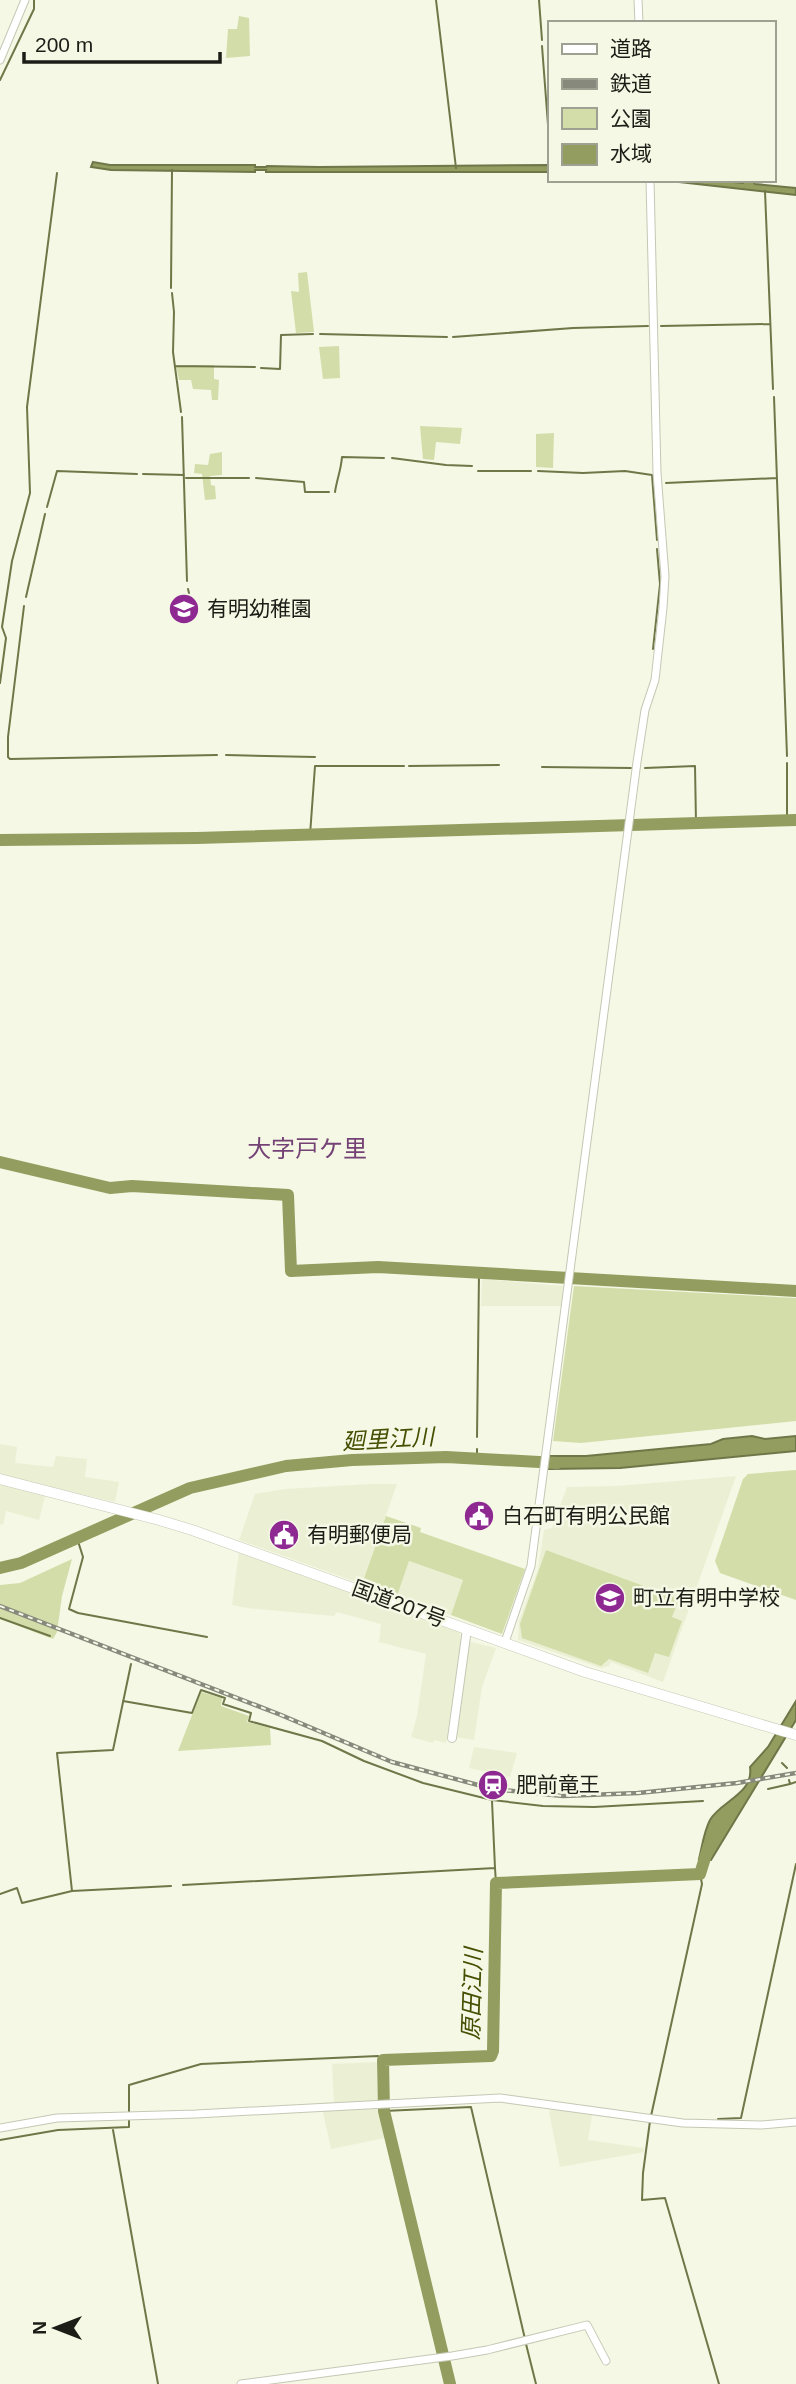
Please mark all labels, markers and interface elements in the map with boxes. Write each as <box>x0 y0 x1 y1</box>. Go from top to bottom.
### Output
scale bar <box>24 21 220 65</box>
legend <box>548 21 775 182</box>
text: 200 m <box>35 33 93 56</box>
text: 道路 <box>610 37 652 60</box>
text: 鉄道 <box>610 72 652 95</box>
text: 公園 <box>610 107 652 130</box>
text: 水域 <box>610 142 652 165</box>
school or university icon: 有明幼稚園 <box>167 592 201 626</box>
place label: 有明幼稚園 <box>207 597 312 620</box>
district label: 大字戸ケ里 <box>247 1135 367 1162</box>
water label: 廻里江川 <box>341 1423 438 1454</box>
public building icon: 白石町有明公民館 <box>462 1499 496 1533</box>
place label: 白石町有明公民館 <box>502 1504 670 1527</box>
public building icon: 有明郵便局 <box>267 1518 301 1552</box>
place label: 有明郵便局 <box>307 1523 412 1546</box>
street label: 国道207号 <box>349 1576 449 1631</box>
school or university icon: 町立有明中学校 <box>593 1581 627 1615</box>
place label: 町立有明中学校 <box>633 1586 780 1609</box>
station icon: 肥前竜王 <box>476 1768 510 1802</box>
place label: 肥前竜王 <box>516 1773 600 1796</box>
water label: 原田江川 <box>457 1945 487 2040</box>
north arrow <box>21 2293 91 2363</box>
text: N <box>29 2321 50 2335</box>

